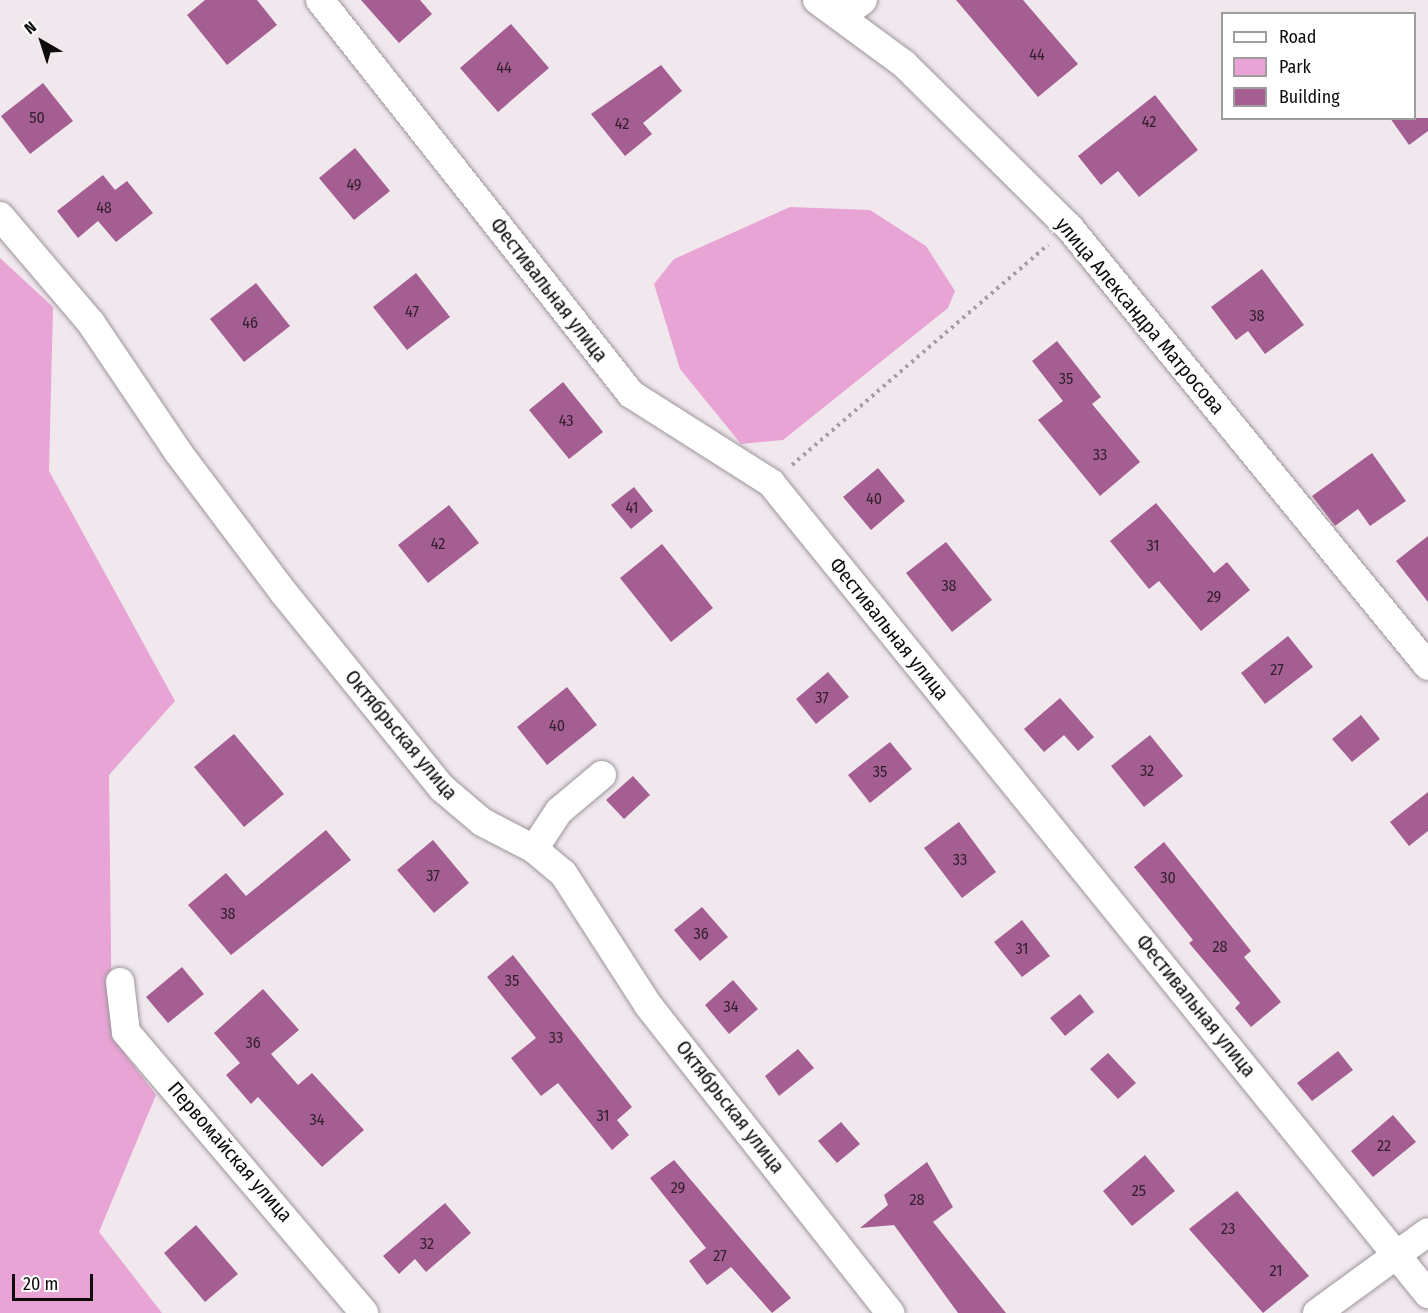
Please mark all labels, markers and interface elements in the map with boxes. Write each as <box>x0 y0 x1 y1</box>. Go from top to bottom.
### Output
north arrow <box>12 12 72 72</box>
legend <box>1221 12 1416 120</box>
text: N <box>21 17 40 38</box>
text: Road <box>1279 26 1316 48</box>
house number: 44 <box>1029 45 1045 65</box>
text: Park <box>1279 56 1311 78</box>
house number: 44 <box>496 58 512 78</box>
text: Building <box>1279 86 1340 108</box>
house number: 50 <box>29 108 45 128</box>
house number: 42 <box>1142 112 1156 132</box>
house number: 42 <box>615 114 629 134</box>
house number: 49 <box>346 175 362 195</box>
house number: 48 <box>96 198 112 218</box>
street label: Фестивальная улица <box>485 213 613 367</box>
street label: улица Александра Матросова <box>1051 213 1229 419</box>
house number: 47 <box>405 302 419 322</box>
house number: 38 <box>1249 306 1265 326</box>
house number: 46 <box>242 313 258 333</box>
house number: 35 <box>1059 369 1073 389</box>
house number: 43 <box>559 411 573 431</box>
house number: 33 <box>1093 445 1107 465</box>
house number: 40 <box>866 489 882 509</box>
house number: 41 <box>625 498 639 518</box>
house number: 42 <box>431 534 445 554</box>
house number: 31 <box>1146 536 1160 556</box>
street label: Фестивальная улица <box>824 553 954 705</box>
house number: 38 <box>941 576 957 596</box>
house number: 29 <box>1207 587 1221 607</box>
house number: 27 <box>1270 660 1284 680</box>
street label: Октябрьская улица <box>340 665 462 805</box>
house number: 37 <box>815 688 829 708</box>
house number: 40 <box>549 716 565 736</box>
house number: 32 <box>1140 761 1154 781</box>
house number: 35 <box>873 762 887 782</box>
house number: 33 <box>953 850 967 870</box>
house number: 37 <box>426 866 440 886</box>
house number: 30 <box>1160 868 1176 888</box>
house number: 38 <box>220 904 236 924</box>
house number: 36 <box>693 924 709 944</box>
street label: Фестивальная улица <box>1131 930 1261 1082</box>
house number: 28 <box>1212 937 1228 957</box>
house number: 31 <box>1015 939 1029 959</box>
house number: 35 <box>505 971 519 991</box>
house number: 34 <box>724 997 738 1017</box>
house number: 33 <box>549 1028 563 1048</box>
house number: 36 <box>245 1033 261 1053</box>
street label: Октябрьская улица <box>671 1036 789 1178</box>
street label: Первомайская улица <box>163 1077 297 1227</box>
house number: 31 <box>596 1106 610 1126</box>
house number: 34 <box>310 1110 324 1130</box>
house number: 22 <box>1377 1136 1391 1156</box>
house number: 29 <box>671 1178 685 1198</box>
house number: 25 <box>1132 1181 1146 1201</box>
house number: 28 <box>909 1190 925 1210</box>
house number: 23 <box>1221 1219 1235 1239</box>
house number: 32 <box>420 1234 434 1254</box>
house number: 27 <box>713 1246 727 1266</box>
house number: 21 <box>1270 1261 1282 1281</box>
scale bar <box>15 1262 96 1300</box>
text: 20 m <box>23 1273 58 1295</box>

